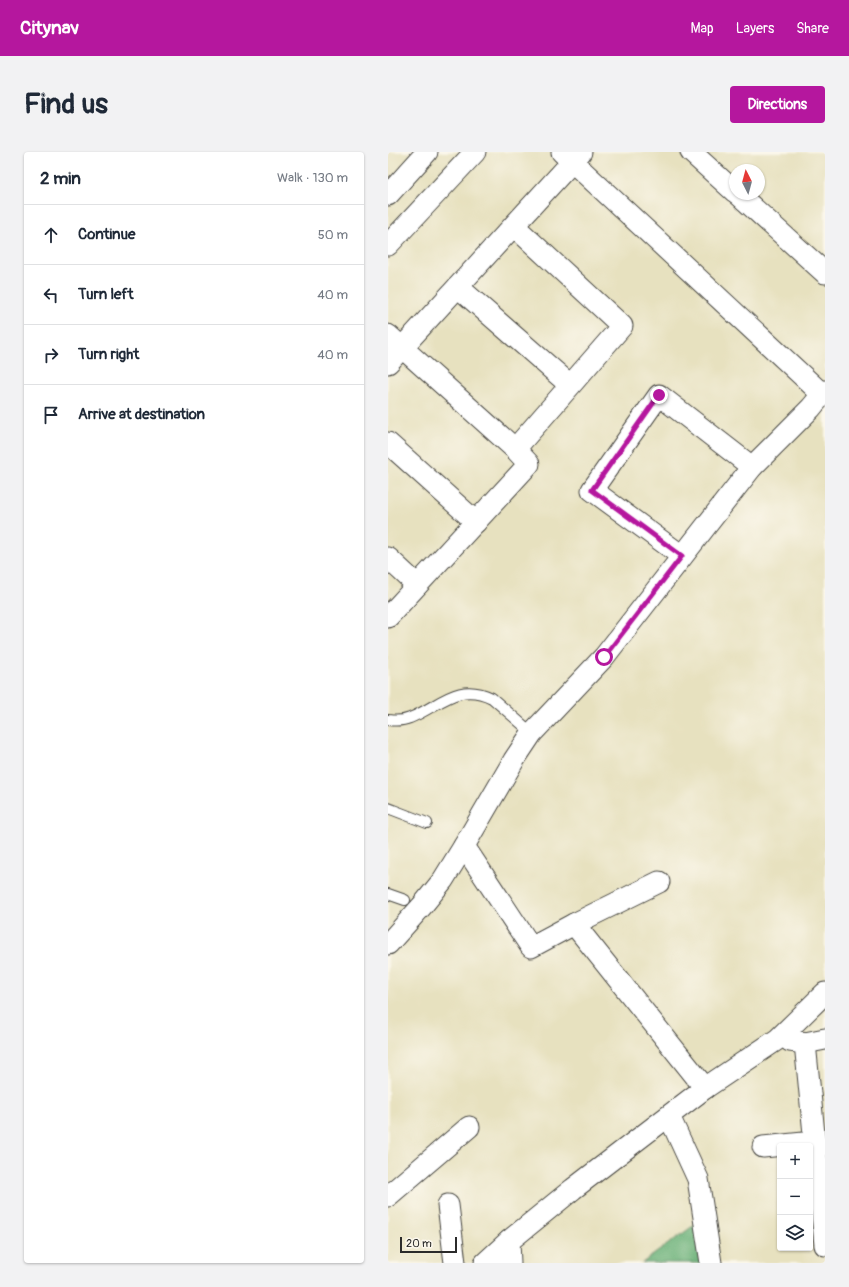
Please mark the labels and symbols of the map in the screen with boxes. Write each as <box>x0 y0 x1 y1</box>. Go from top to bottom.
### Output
north arrow <box>729 164 765 200</box>
route end <box>650 386 668 404</box>
route start <box>595 648 613 666</box>
scale bar <box>400 1235 457 1254</box>

